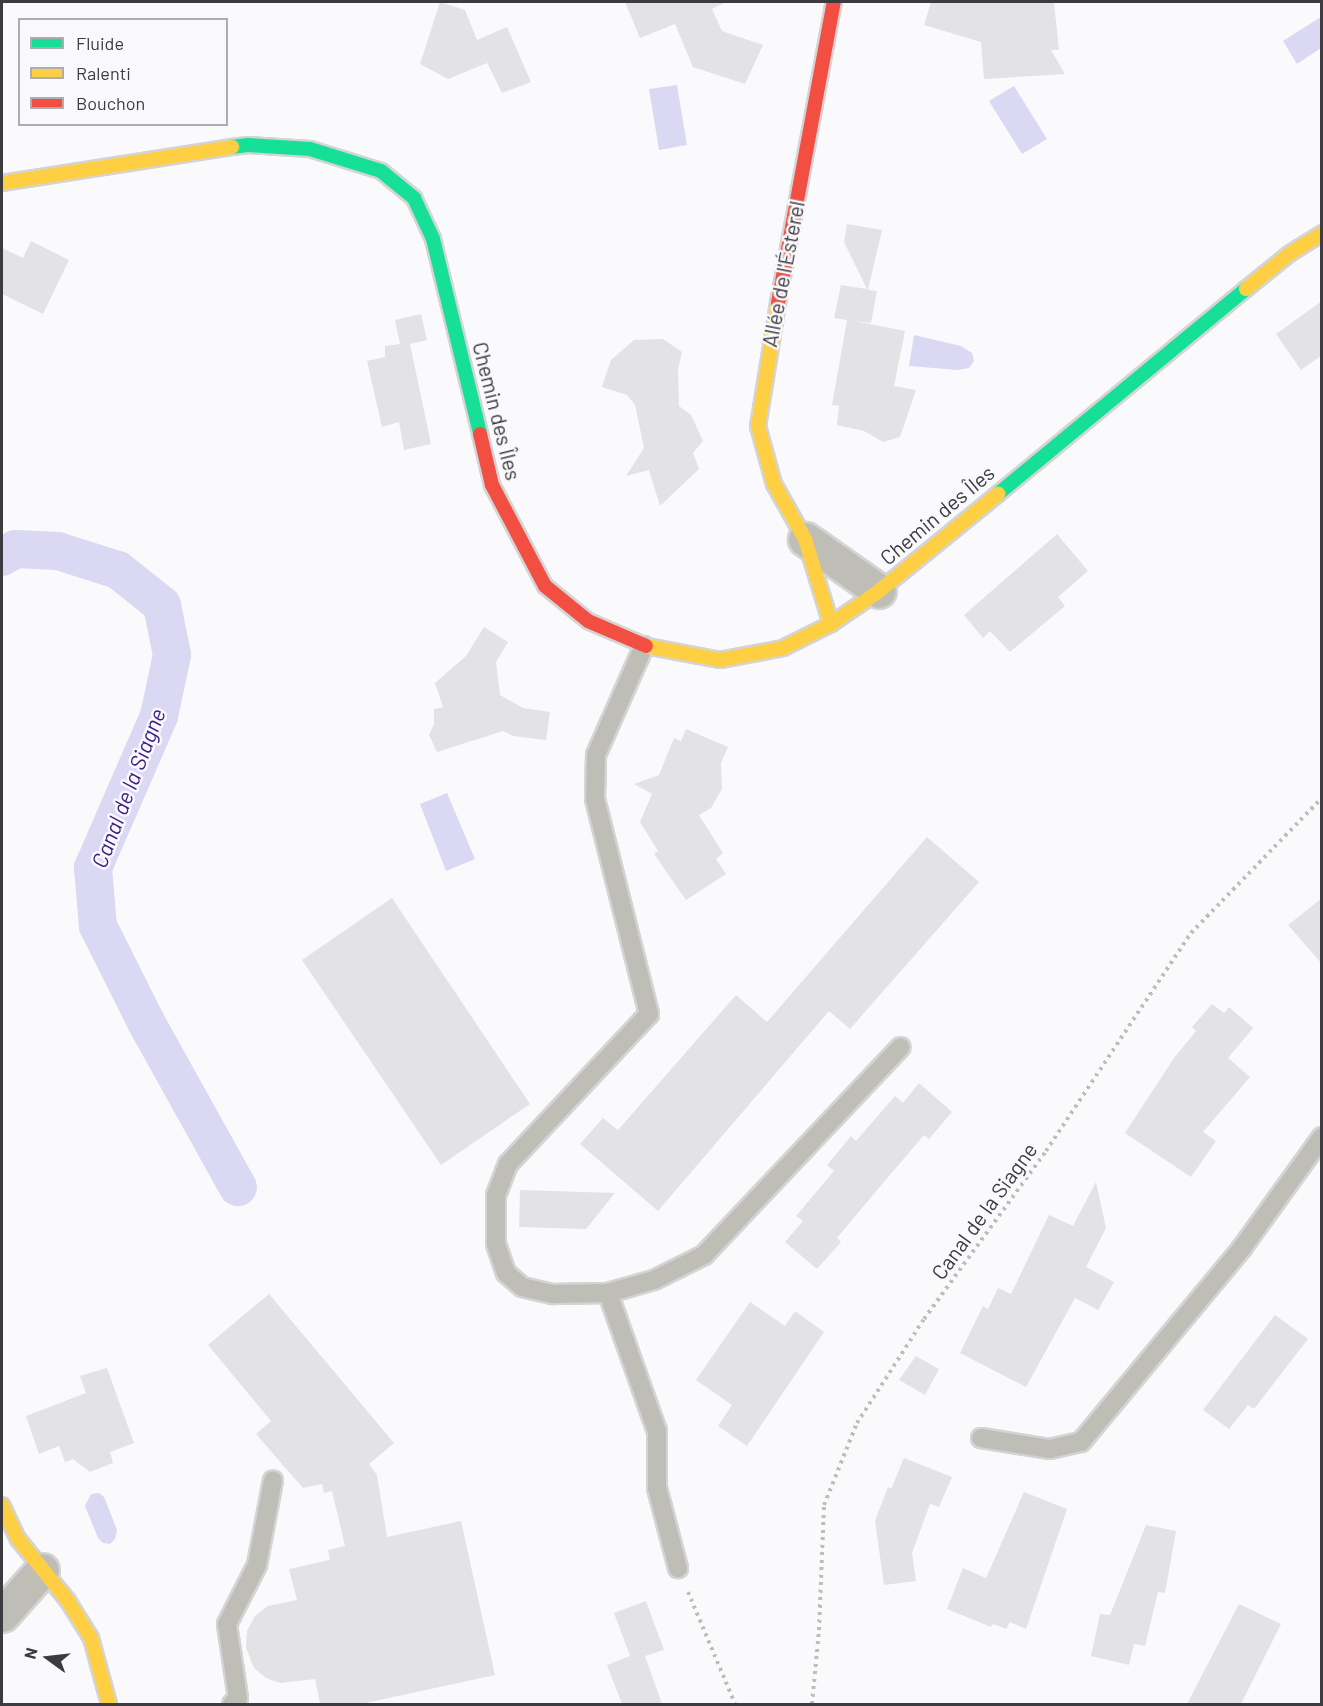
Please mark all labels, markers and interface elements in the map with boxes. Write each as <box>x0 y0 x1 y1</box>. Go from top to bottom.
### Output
legend <box>18 18 228 126</box>
text: Fluide <box>76 32 124 54</box>
text: Ralenti <box>76 62 131 84</box>
text: Bouchon <box>76 92 145 114</box>
street label: Allée de l'Ésterel <box>756 199 810 349</box>
street label: Chemin des Îles <box>468 339 526 483</box>
street label: Chemin des Îles <box>875 460 999 570</box>
water label: Canal de la Siagne <box>85 705 171 871</box>
street label: Canal de la Siagne <box>926 1138 1042 1284</box>
north arrow <box>18 1628 78 1688</box>
text: N <box>20 1646 41 1661</box>

